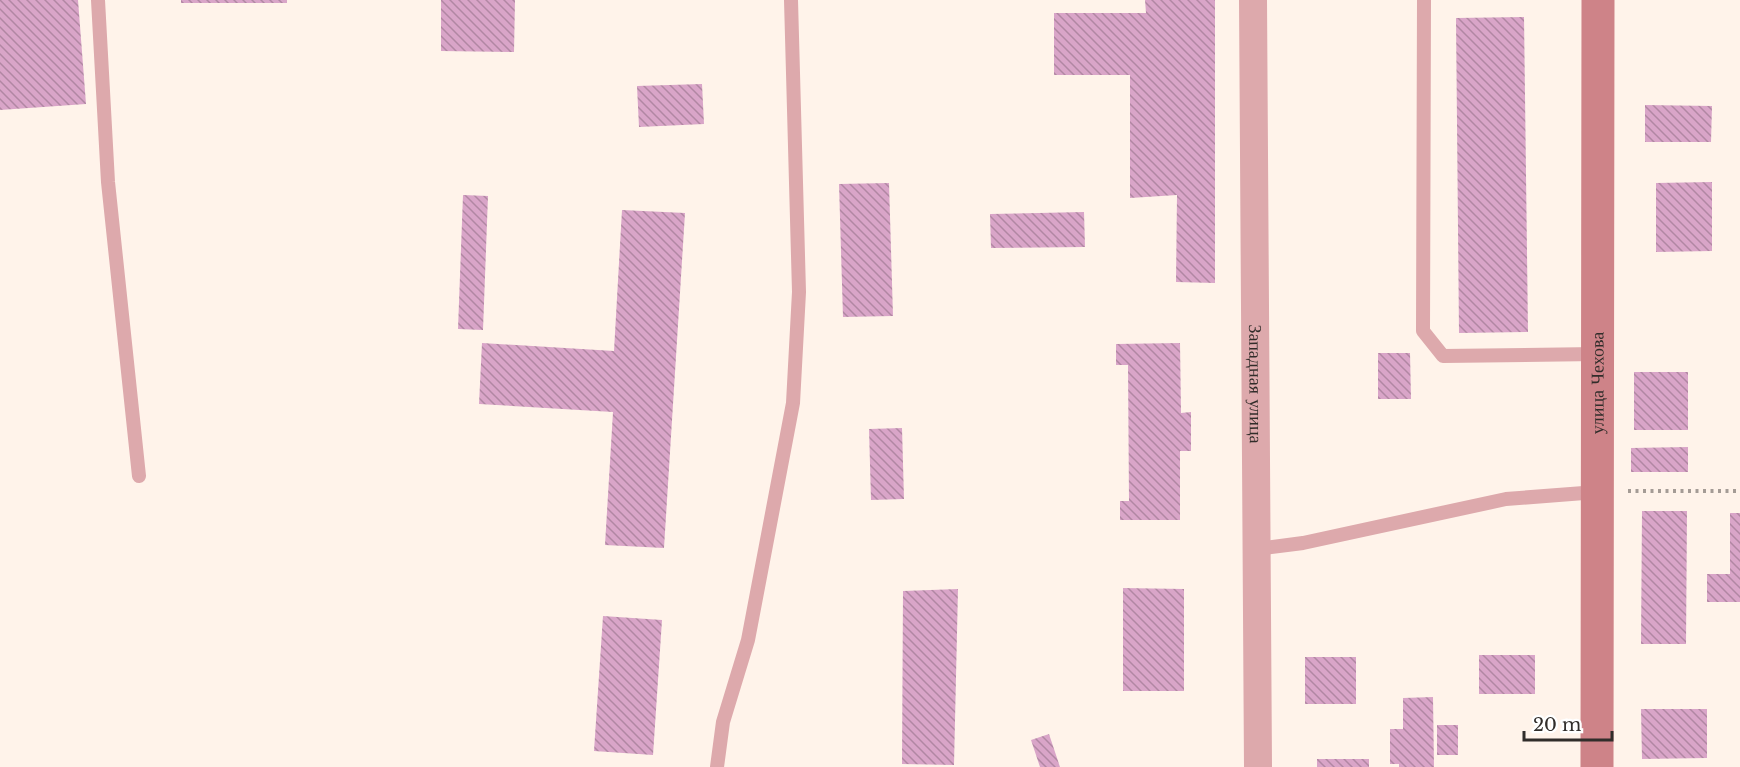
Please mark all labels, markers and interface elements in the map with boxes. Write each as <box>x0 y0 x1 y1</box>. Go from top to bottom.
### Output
street label: Западная улица <box>1244 324 1267 444</box>
street label: улица Чехова <box>1586 332 1609 434</box>
scale bar <box>1524 704 1612 742</box>
text: 20 m <box>1533 714 1581 736</box>

